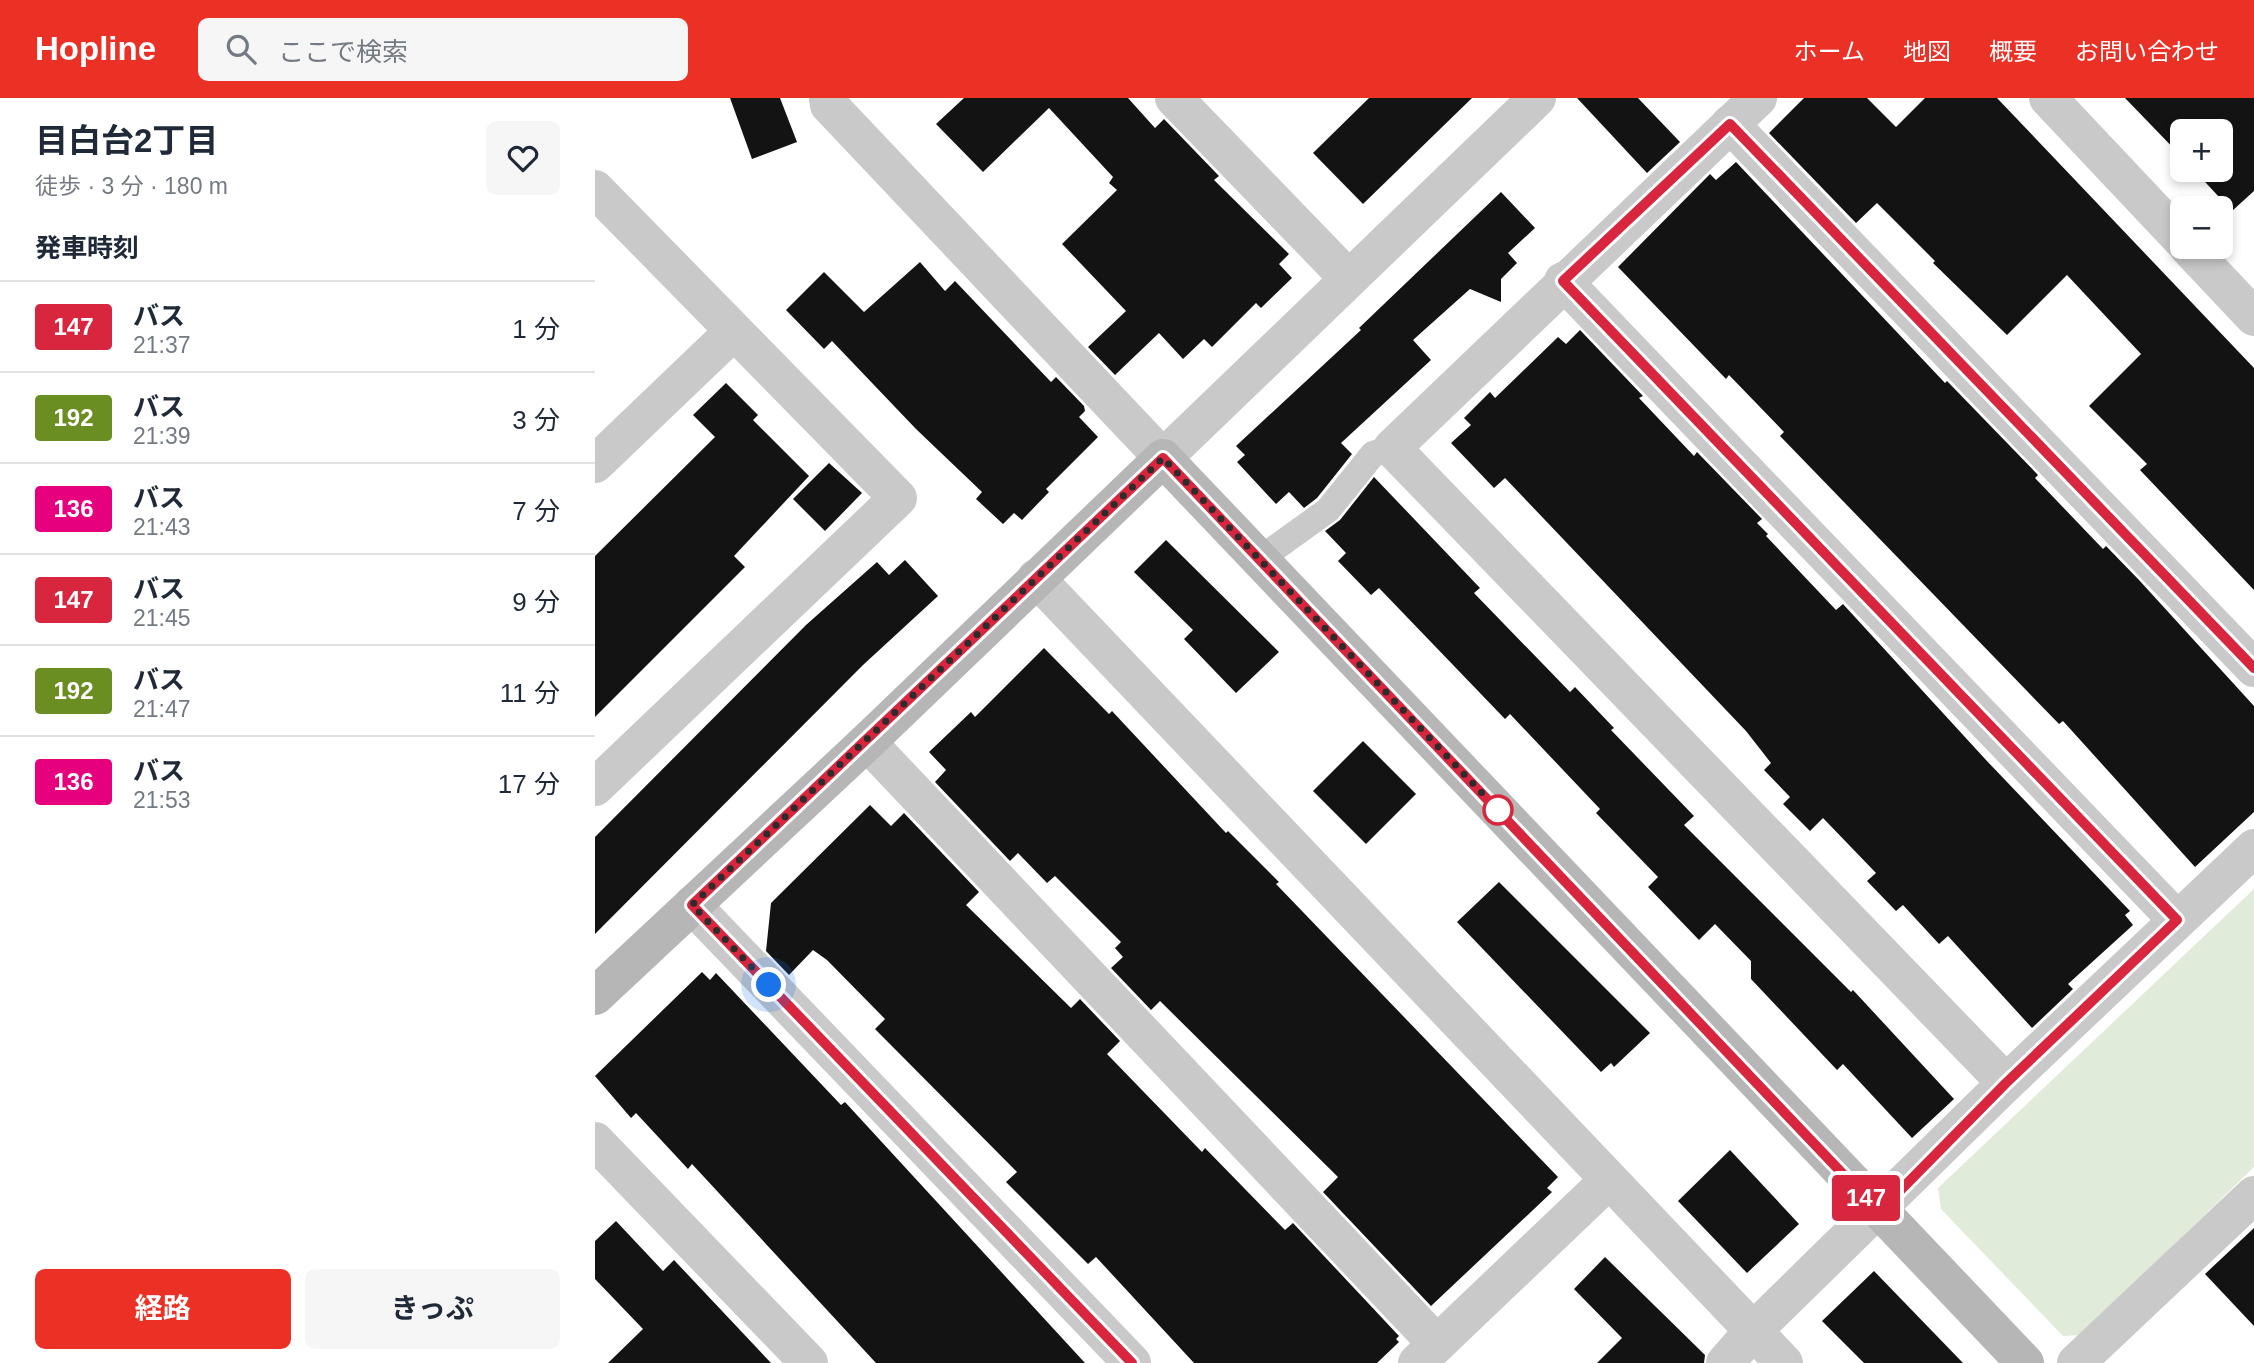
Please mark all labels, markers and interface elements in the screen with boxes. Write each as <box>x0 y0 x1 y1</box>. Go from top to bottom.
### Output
search box <box>198 18 688 81</box>
text: Hopline <box>35 30 156 67</box>
icon: search <box>222 30 260 68</box>
text: ここで検索 <box>278 37 408 67</box>
text: ホーム <box>1794 38 1865 65</box>
text: 地図 <box>1903 38 1951 65</box>
text: 概要 <box>1989 38 2037 65</box>
text: お問い合わせ <box>2075 38 2219 65</box>
map controls <box>2170 119 2233 259</box>
button: + <box>2170 119 2233 182</box>
button: heart <box>486 121 560 195</box>
text: 目白台2丁目 <box>35 122 218 159</box>
text: 徒歩 · 3 分 · 180 m <box>35 173 228 199</box>
button: − <box>2170 196 2233 259</box>
text: 発車時刻 <box>35 233 139 263</box>
text: バス <box>133 301 185 331</box>
text: 147 <box>53 313 94 340</box>
text: 1 分 <box>512 314 560 344</box>
text: 21:37 <box>133 332 191 358</box>
text: バス <box>133 392 185 422</box>
text: 192 <box>53 404 94 431</box>
text: 3 分 <box>512 405 560 435</box>
text: 21:39 <box>133 423 191 449</box>
text: バス <box>133 483 185 513</box>
text: 136 <box>53 495 94 522</box>
text: 7 分 <box>512 496 560 526</box>
text: 21:43 <box>133 514 191 540</box>
text: バス <box>133 574 185 604</box>
text: 147 <box>53 586 94 613</box>
text: 9 分 <box>512 587 560 617</box>
text: 21:45 <box>133 605 191 631</box>
text: バス <box>133 665 185 695</box>
text: 192 <box>53 677 94 704</box>
text: 11 分 <box>500 678 560 708</box>
text: 21:47 <box>133 696 191 722</box>
text: バス <box>133 756 185 786</box>
text: 136 <box>53 768 94 795</box>
text: 17 分 <box>498 769 560 799</box>
text: 21:53 <box>133 787 191 813</box>
unlabelled marker <box>1483 795 1513 825</box>
your location <box>751 967 786 1002</box>
line badge: 147 <box>1826 1175 1906 1221</box>
text: 147 <box>1846 1184 1886 1211</box>
button: 経路 <box>35 1269 291 1349</box>
button: きっぷ <box>305 1269 560 1349</box>

